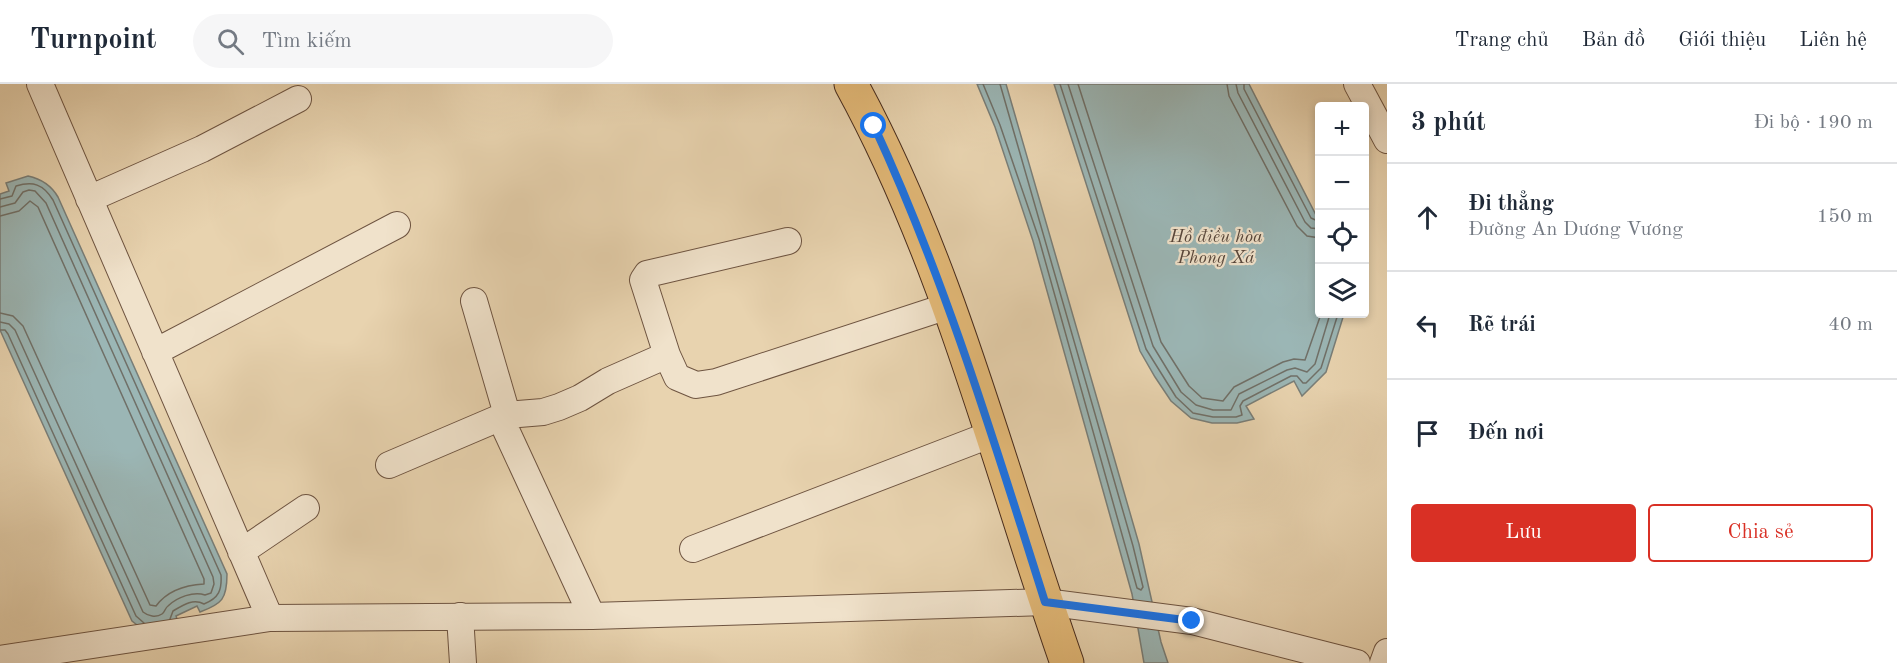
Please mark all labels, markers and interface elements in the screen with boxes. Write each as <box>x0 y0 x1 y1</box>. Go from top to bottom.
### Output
search box <box>193 14 613 68</box>
icon: search <box>214 25 247 58</box>
text: Turnpoint <box>30 27 157 55</box>
text: Tìm kiếm <box>262 30 352 52</box>
text: Trang chủ <box>1454 30 1549 51</box>
text: Bản đồ <box>1582 30 1645 51</box>
text: Giới thiệu <box>1678 30 1766 51</box>
text: Liên hệ <box>1799 30 1867 51</box>
map controls <box>1315 102 1369 318</box>
button: + <box>1315 102 1369 156</box>
text: 3 phút <box>1411 110 1486 136</box>
route start <box>860 112 886 138</box>
text: Đi bộ · 190 m <box>1753 113 1873 133</box>
button: − <box>1315 156 1369 210</box>
text: Đi thẳng <box>1468 193 1554 215</box>
icon: ahead <box>1411 201 1444 234</box>
text: 150 m <box>1817 207 1873 227</box>
button: locate <box>1315 210 1369 264</box>
text: Đường An Dương Vương <box>1468 220 1683 240</box>
water label: Hồ điều hòa Phong Xá <box>1168 227 1263 267</box>
button: layers <box>1315 264 1369 318</box>
icon: left <box>1411 309 1444 342</box>
text: Rẽ trái <box>1468 314 1536 336</box>
text: 40 m <box>1828 315 1873 335</box>
icon: arrive <box>1411 417 1444 450</box>
text: Đến nơi <box>1468 422 1544 444</box>
button: Lưu <box>1411 504 1636 562</box>
button: Chia sẻ <box>1648 504 1873 562</box>
route end <box>1178 607 1204 633</box>

